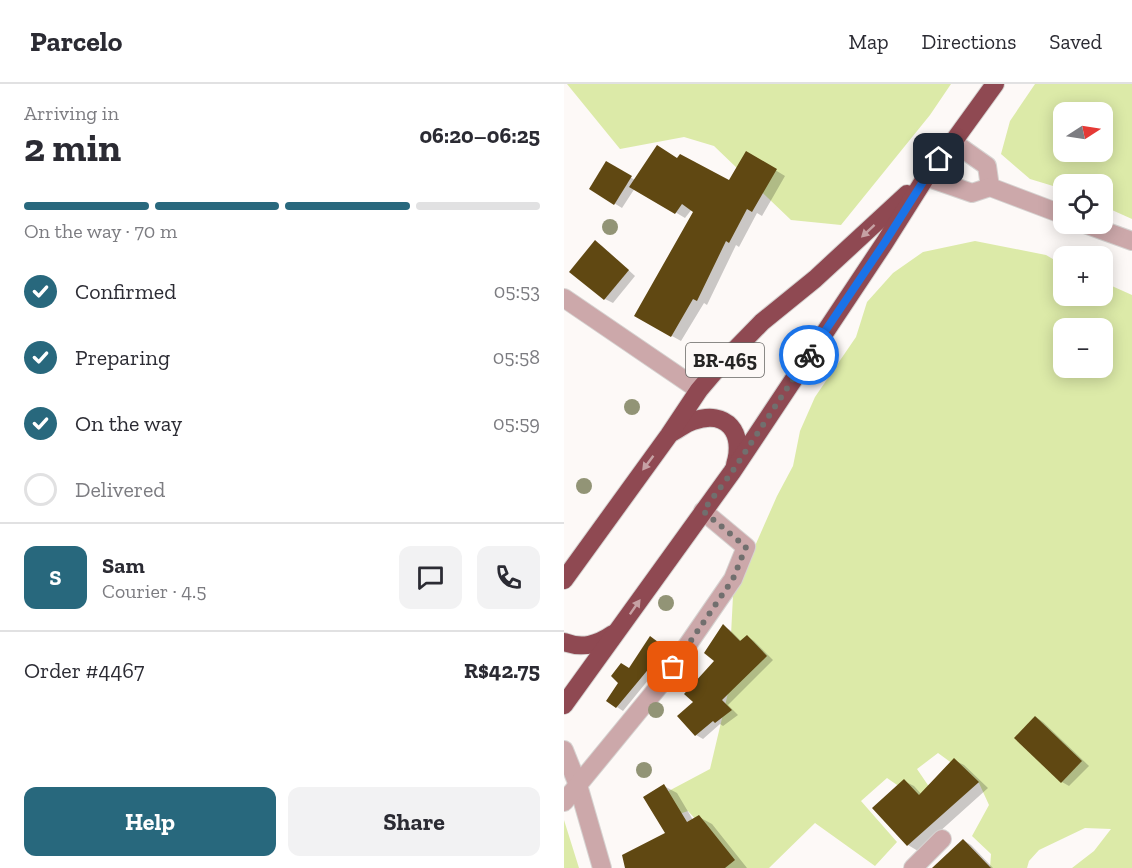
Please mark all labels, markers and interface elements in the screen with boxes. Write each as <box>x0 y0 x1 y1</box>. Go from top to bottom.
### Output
text: Parcelo <box>30 25 122 58</box>
text: Map <box>849 29 889 54</box>
text: Directions <box>922 29 1016 54</box>
text: Saved <box>1049 29 1102 54</box>
text: Arriving in <box>24 101 119 125</box>
north arrow <box>1053 102 1113 162</box>
map controls <box>1053 102 1113 378</box>
text: 06:20–06:25 <box>419 122 540 149</box>
text: 2 min <box>24 124 121 171</box>
pin <box>913 133 964 184</box>
icon: home <box>922 142 955 175</box>
button: locate <box>1053 174 1113 234</box>
text: On the way · 70 m <box>24 219 177 243</box>
one-way arrow <box>861 224 876 237</box>
button: + <box>1053 246 1113 306</box>
icon: check <box>24 275 57 308</box>
text: Confirmed <box>75 278 176 305</box>
text: 05:53 <box>494 279 540 303</box>
button: − <box>1053 318 1113 378</box>
courier <box>779 325 839 385</box>
icon: bike <box>793 339 826 372</box>
icon: check <box>24 341 57 374</box>
road number: BR-465 <box>686 343 764 377</box>
text: Preparing <box>75 344 170 371</box>
text: 05:58 <box>493 345 540 369</box>
icon: check <box>24 407 57 440</box>
text: On the way <box>75 410 182 437</box>
text: 05:59 <box>493 411 540 435</box>
one-way arrow <box>643 455 655 470</box>
text: Delivered <box>75 476 165 503</box>
button: chat <box>399 546 462 609</box>
button: phone <box>477 546 540 609</box>
text: Sam <box>102 552 145 579</box>
text: S <box>49 564 62 591</box>
text: Courier · 4.5 <box>102 579 207 603</box>
one-way arrow <box>629 599 641 615</box>
pin <box>647 641 698 692</box>
icon: bag <box>656 650 689 683</box>
text: Order #4467 <box>24 657 144 684</box>
text: R$42.75 <box>464 657 540 684</box>
button: Help <box>24 787 276 856</box>
button: Share <box>288 787 540 856</box>

